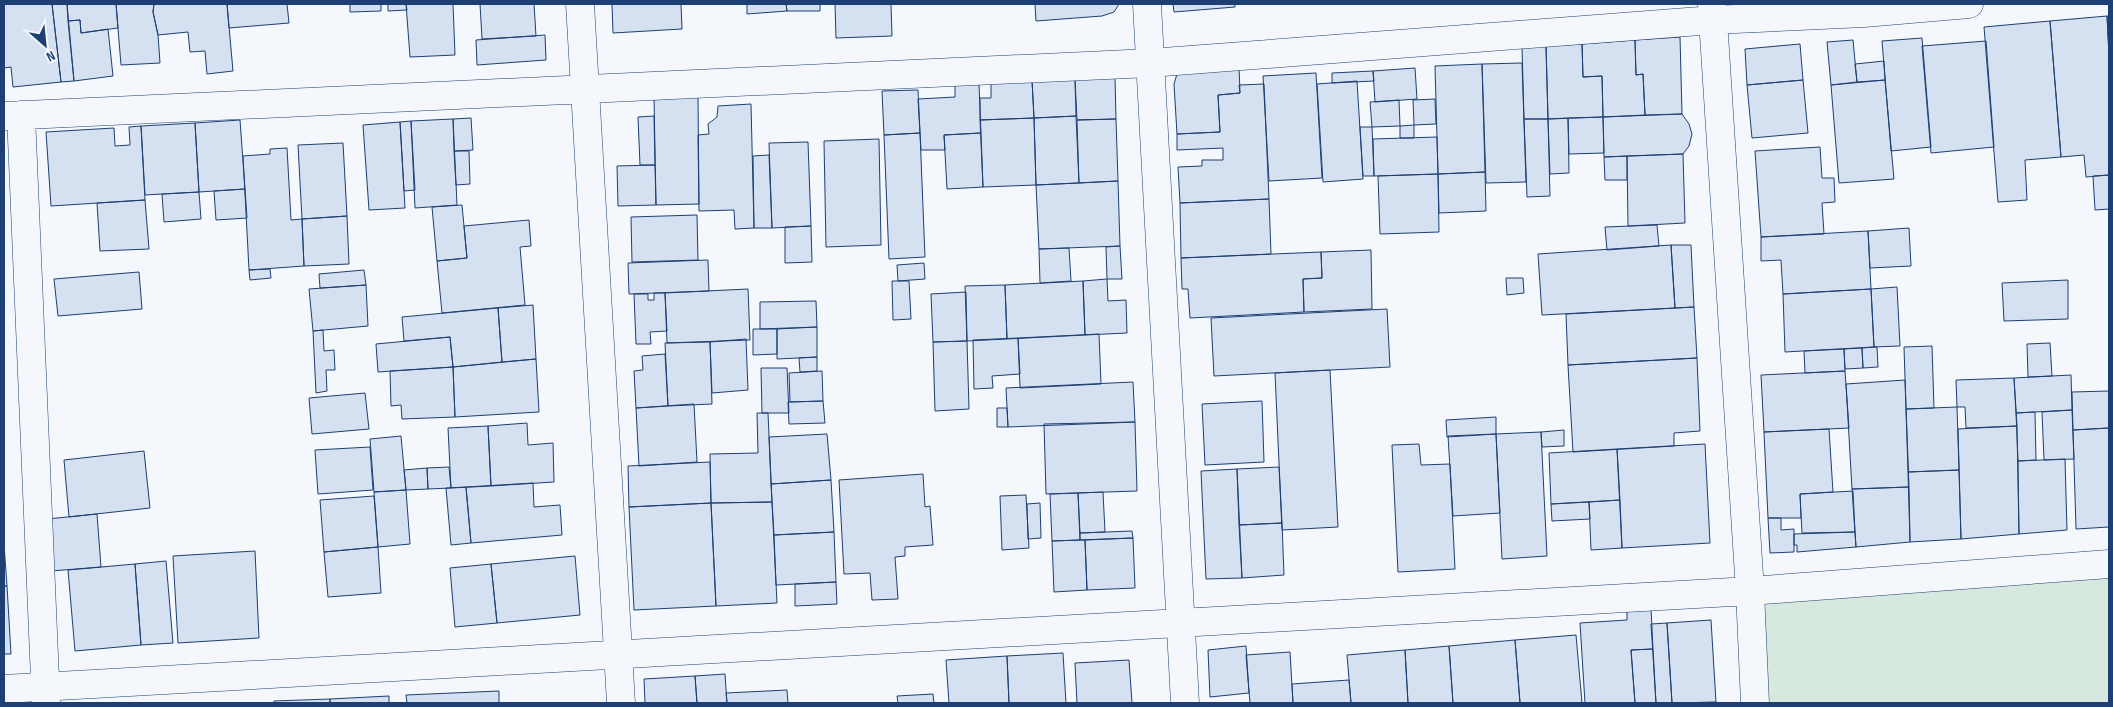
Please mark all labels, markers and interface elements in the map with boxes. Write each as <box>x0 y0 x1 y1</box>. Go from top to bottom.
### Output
north arrow <box>20 20 70 70</box>
text: N <box>43 47 58 65</box>

